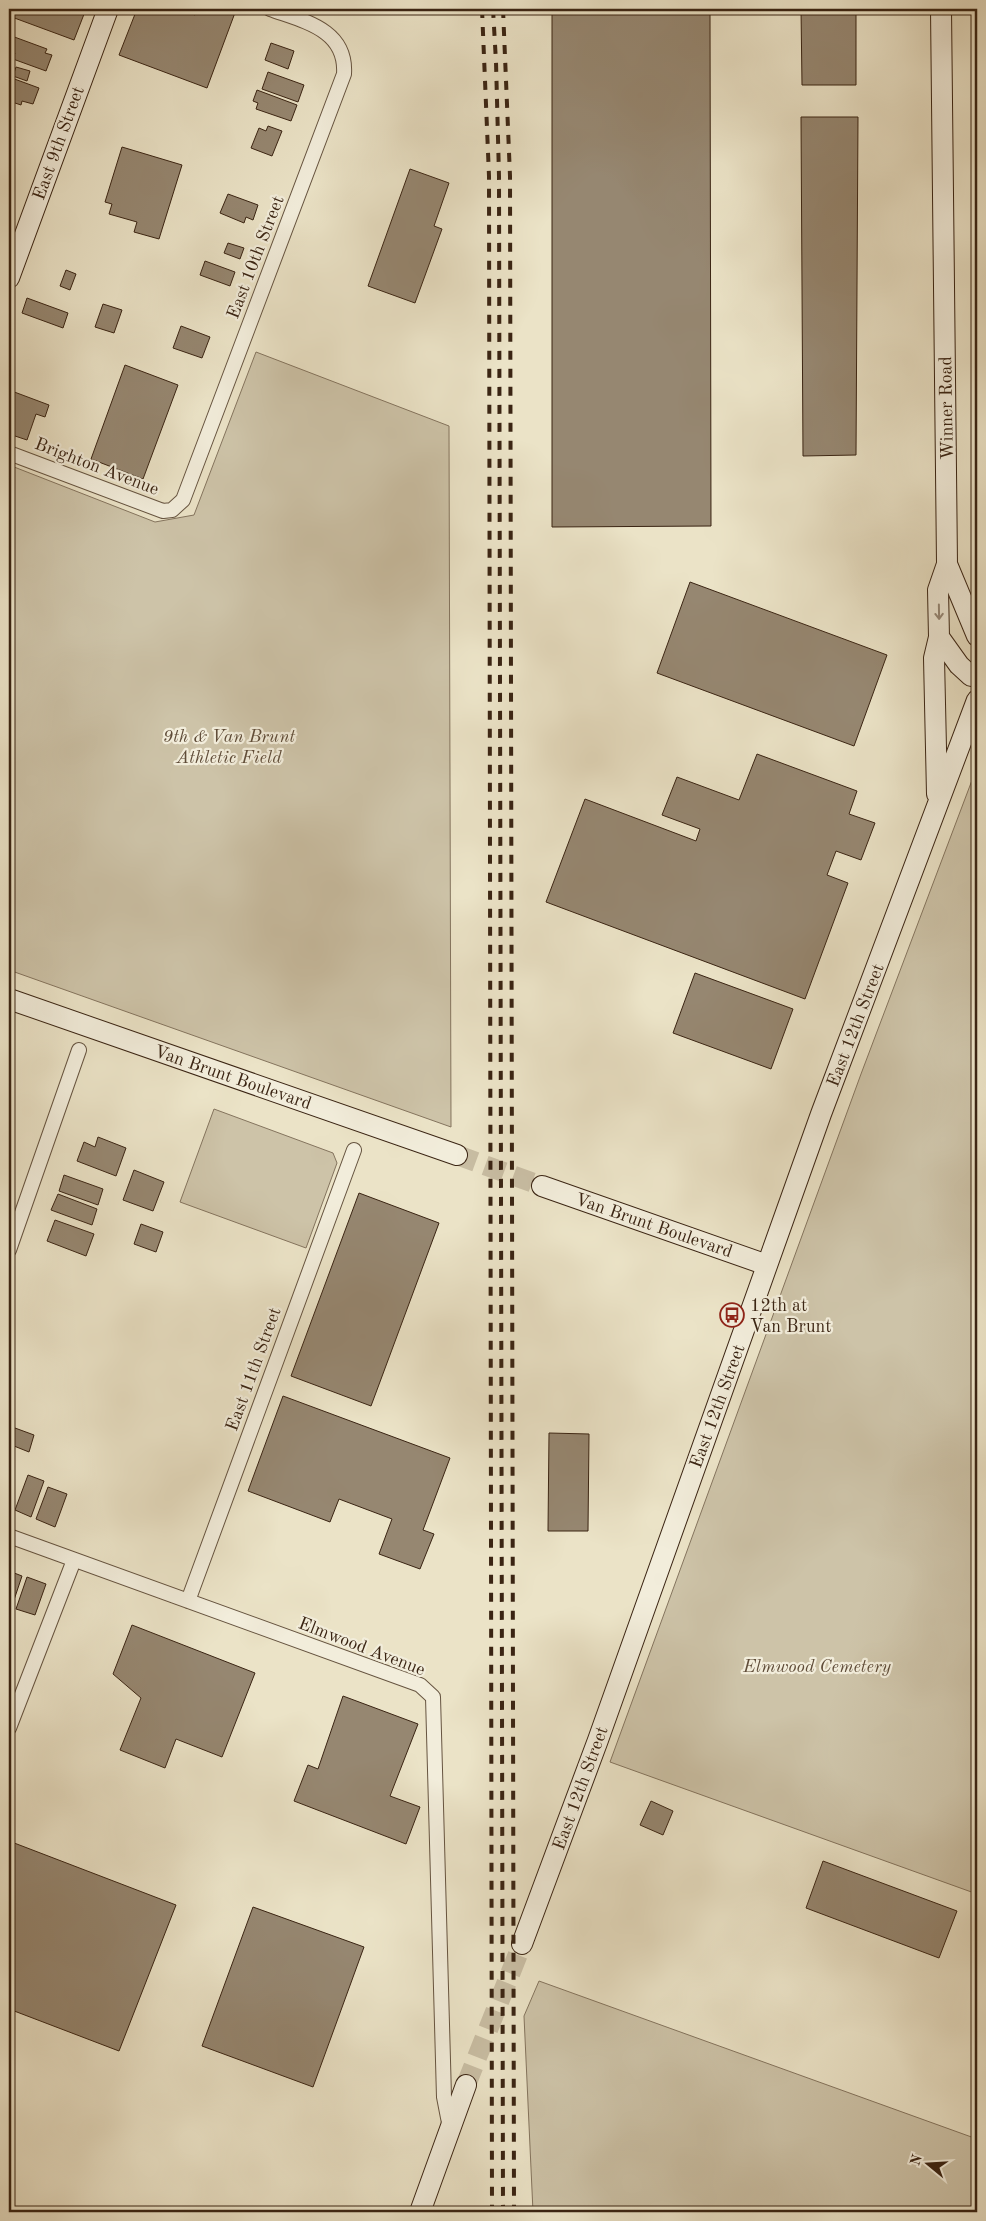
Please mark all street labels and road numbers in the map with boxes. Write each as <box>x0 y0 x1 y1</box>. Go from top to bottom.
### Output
street label: East 9th Street <box>30 84 88 203</box>
street label: East 10th Street <box>224 193 288 321</box>
street label: Winner Road <box>937 356 957 460</box>
street label: Brighton Avenue <box>32 435 161 499</box>
street label: East 12th Street <box>824 961 888 1089</box>
street label: Van Brunt Boulevard <box>152 1043 314 1113</box>
street label: Van Brunt Boulevard <box>573 1191 735 1261</box>
street label: East 11th Street <box>223 1305 285 1434</box>
street label: East 12th Street <box>687 1342 749 1471</box>
street label: Elmwood Avenue <box>296 1614 427 1679</box>
street label: East 12th Street <box>550 1724 612 1853</box>

